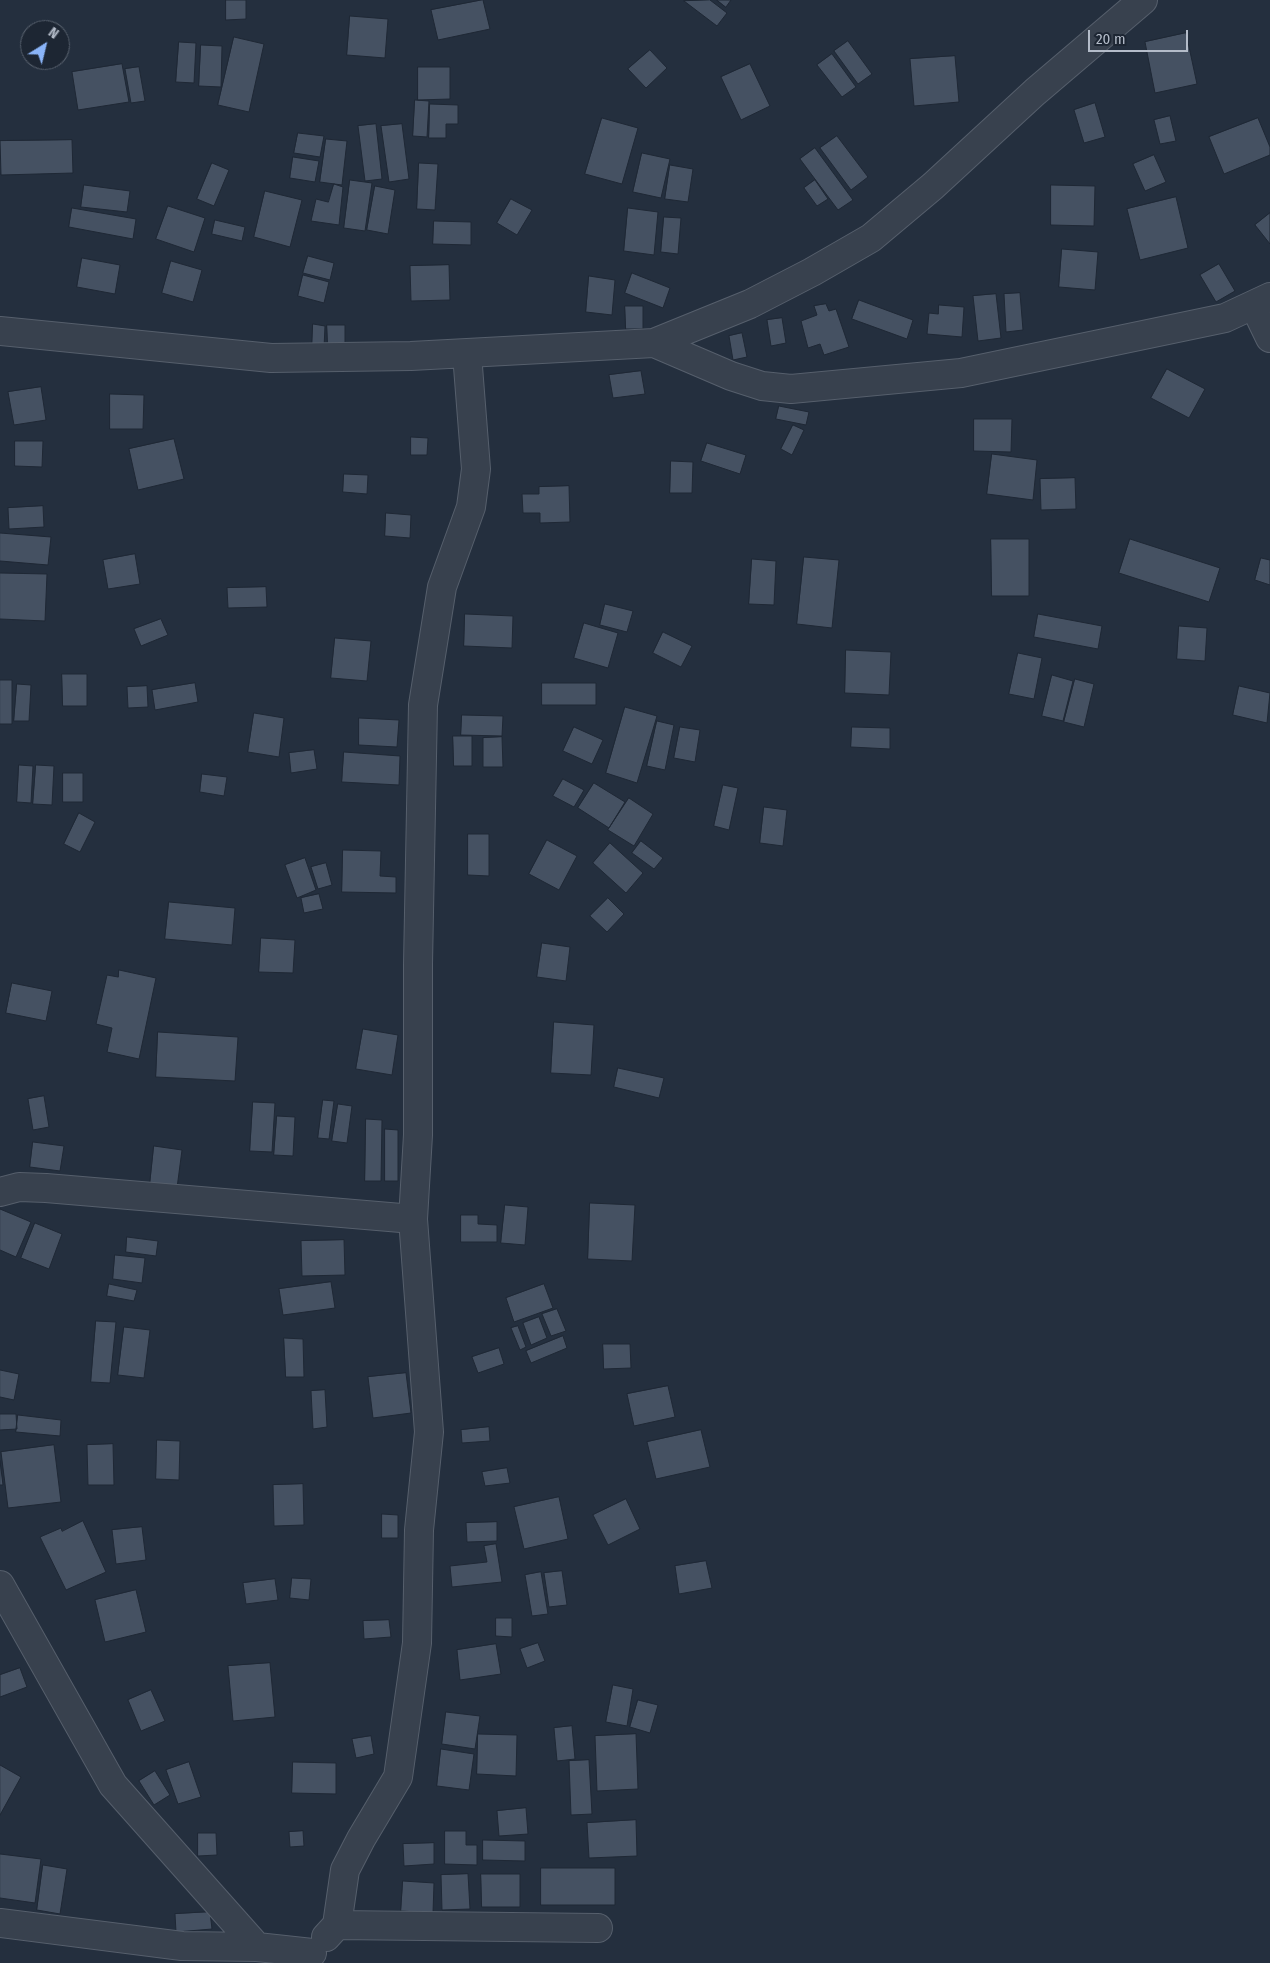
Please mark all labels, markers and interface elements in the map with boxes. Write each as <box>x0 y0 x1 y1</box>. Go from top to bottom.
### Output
north arrow <box>20 20 70 70</box>
scale bar <box>1090 20 1190 52</box>
text: N <box>45 24 62 43</box>
text: 20 m <box>1096 30 1126 48</box>

